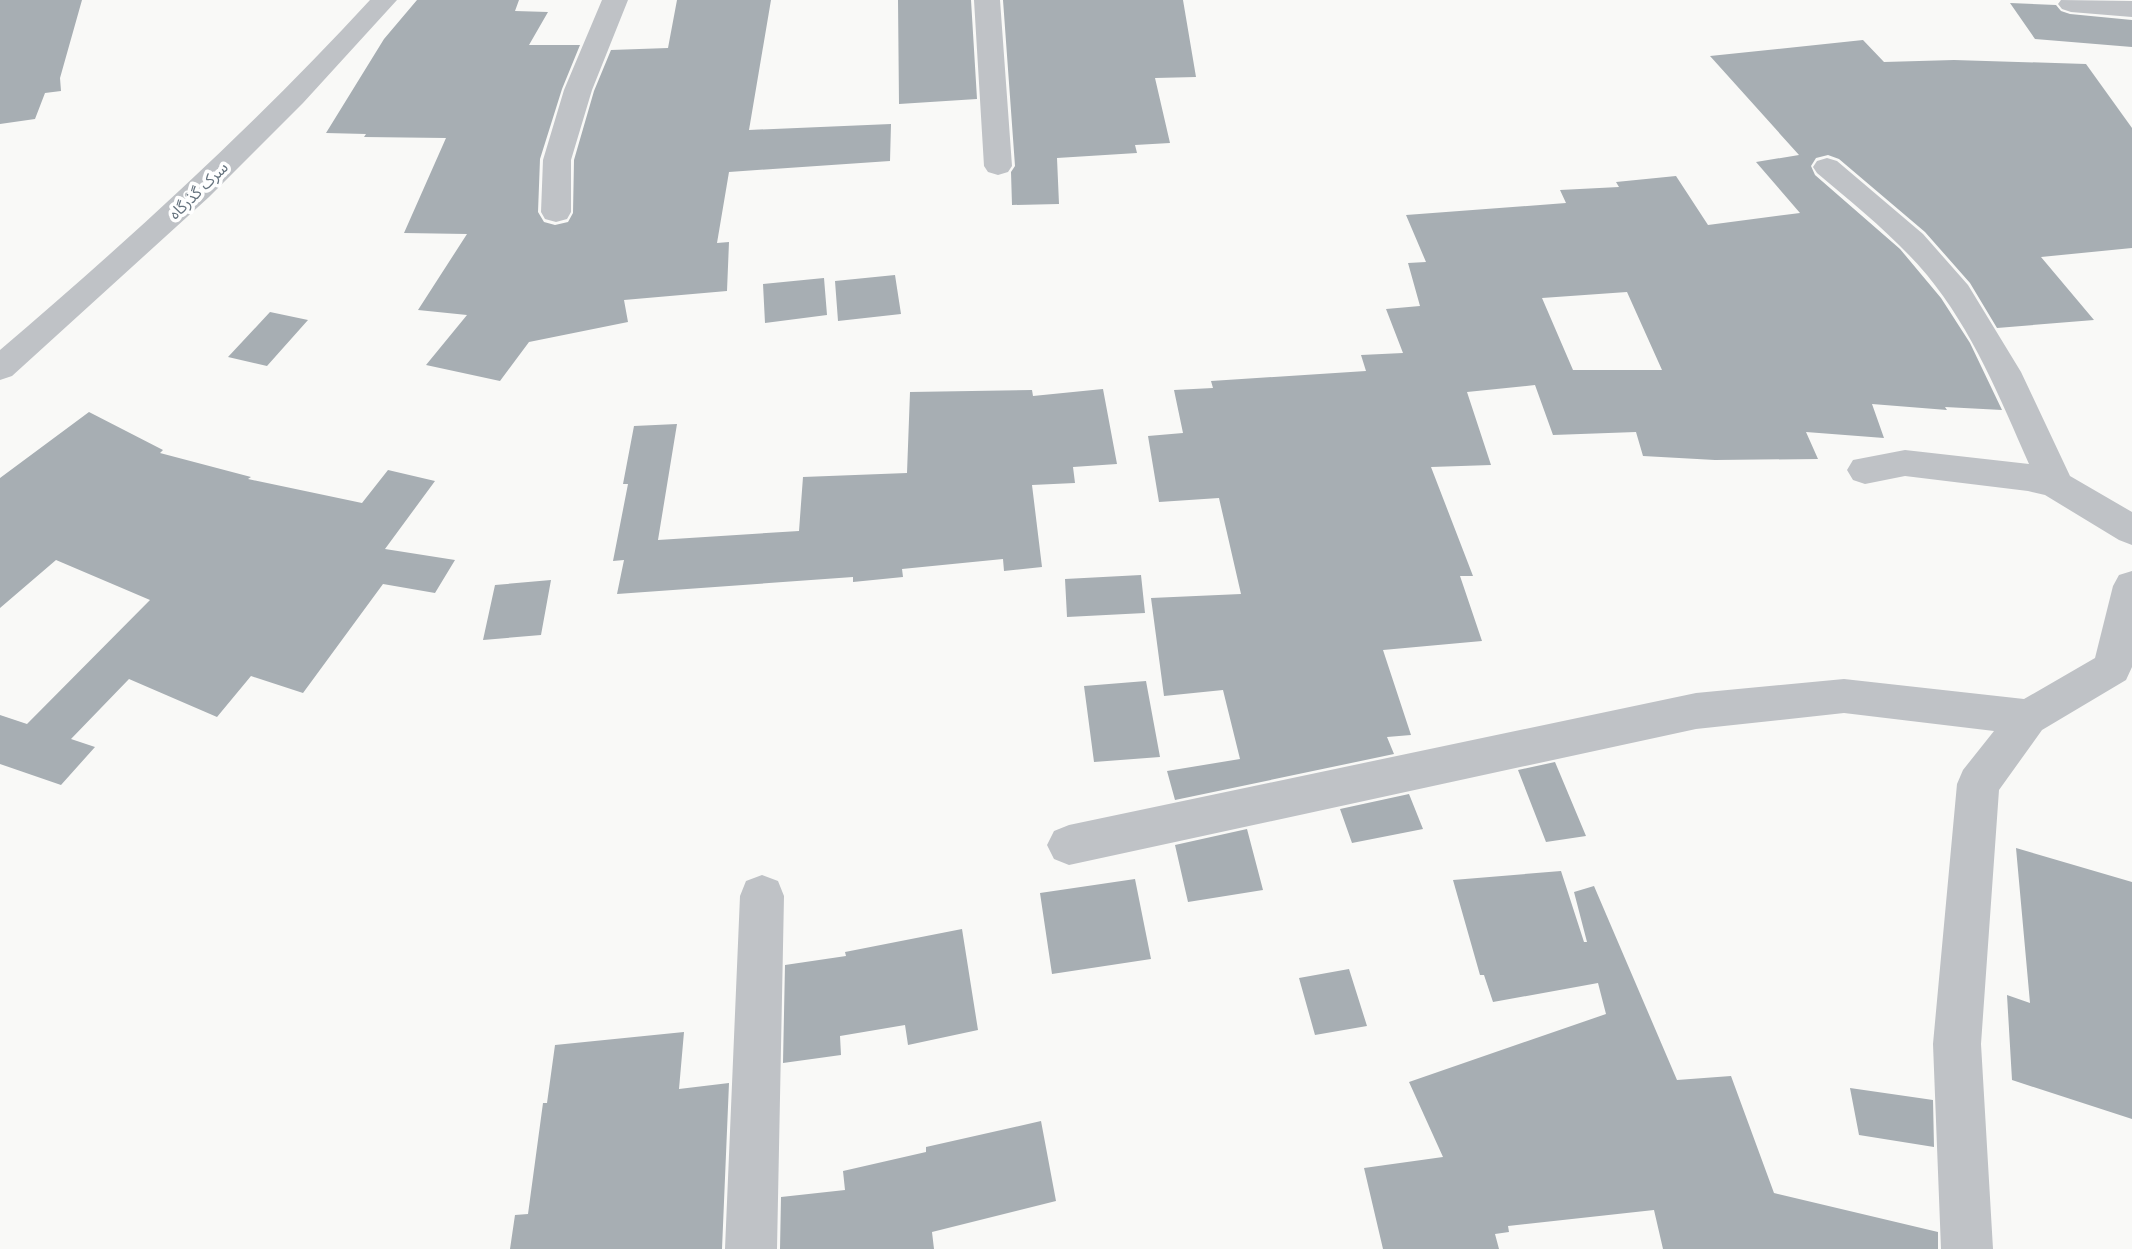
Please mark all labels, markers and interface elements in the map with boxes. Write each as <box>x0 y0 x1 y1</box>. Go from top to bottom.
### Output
street label: سرک گذرگاه <box>165 158 232 224</box>

